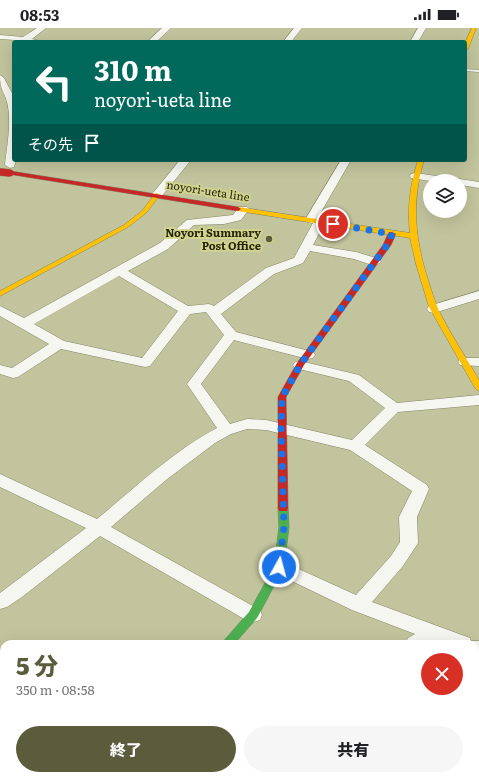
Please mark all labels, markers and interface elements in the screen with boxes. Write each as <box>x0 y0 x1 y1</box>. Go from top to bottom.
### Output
text: 08:53 <box>20 3 59 26</box>
text: 310 m <box>94 48 172 90</box>
icon: left <box>28 56 80 108</box>
text: noyori-ueta line <box>94 86 231 113</box>
text: その先 <box>28 132 73 155</box>
icon: arrive <box>81 132 103 154</box>
map controls <box>423 174 467 218</box>
button: layers <box>423 174 467 218</box>
street label: noyori-ueta line <box>165 176 251 205</box>
pin <box>316 207 350 241</box>
icon: arrive <box>322 213 344 235</box>
place label: Noyori Summary Post Office <box>165 224 261 253</box>
marker: Noyori Summary Post Office <box>264 234 274 244</box>
position arrow <box>258 546 300 588</box>
text: 5 分 <box>16 647 58 682</box>
button: close <box>421 653 463 695</box>
text: 350 m · 08:58 <box>16 680 95 699</box>
button: 終了 <box>16 726 236 772</box>
button: 共有 <box>244 726 463 772</box>

